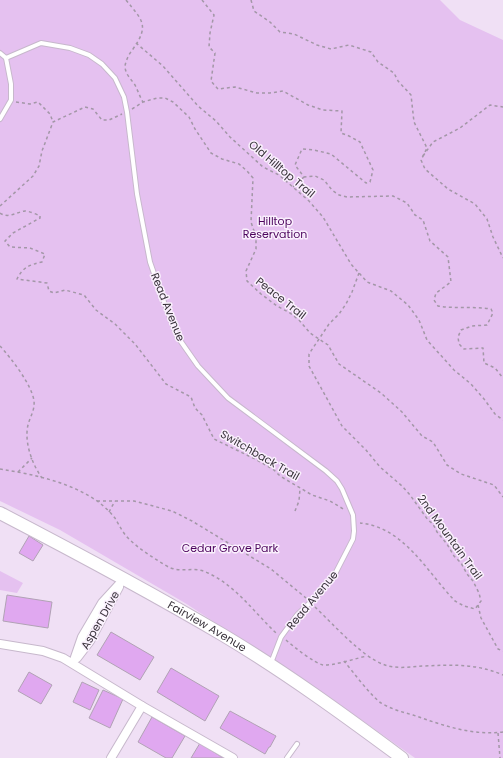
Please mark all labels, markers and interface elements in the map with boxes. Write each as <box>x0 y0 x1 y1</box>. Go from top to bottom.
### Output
street label: Old Hilltop Trail <box>246 137 318 201</box>
park label: Hilltop Reservation <box>243 213 307 242</box>
street label: Read Avenue <box>147 270 189 344</box>
street label: Peace Trail <box>252 273 310 323</box>
street label: Switchback Trail <box>217 426 303 484</box>
street label: 2nd Mountain Trail <box>414 491 486 583</box>
park label: Cedar Grove Park <box>182 540 279 556</box>
street label: Read Avenue <box>283 567 342 633</box>
street label: Aspen Drive <box>77 588 123 652</box>
street label: Fairview Avenue <box>165 597 250 656</box>

